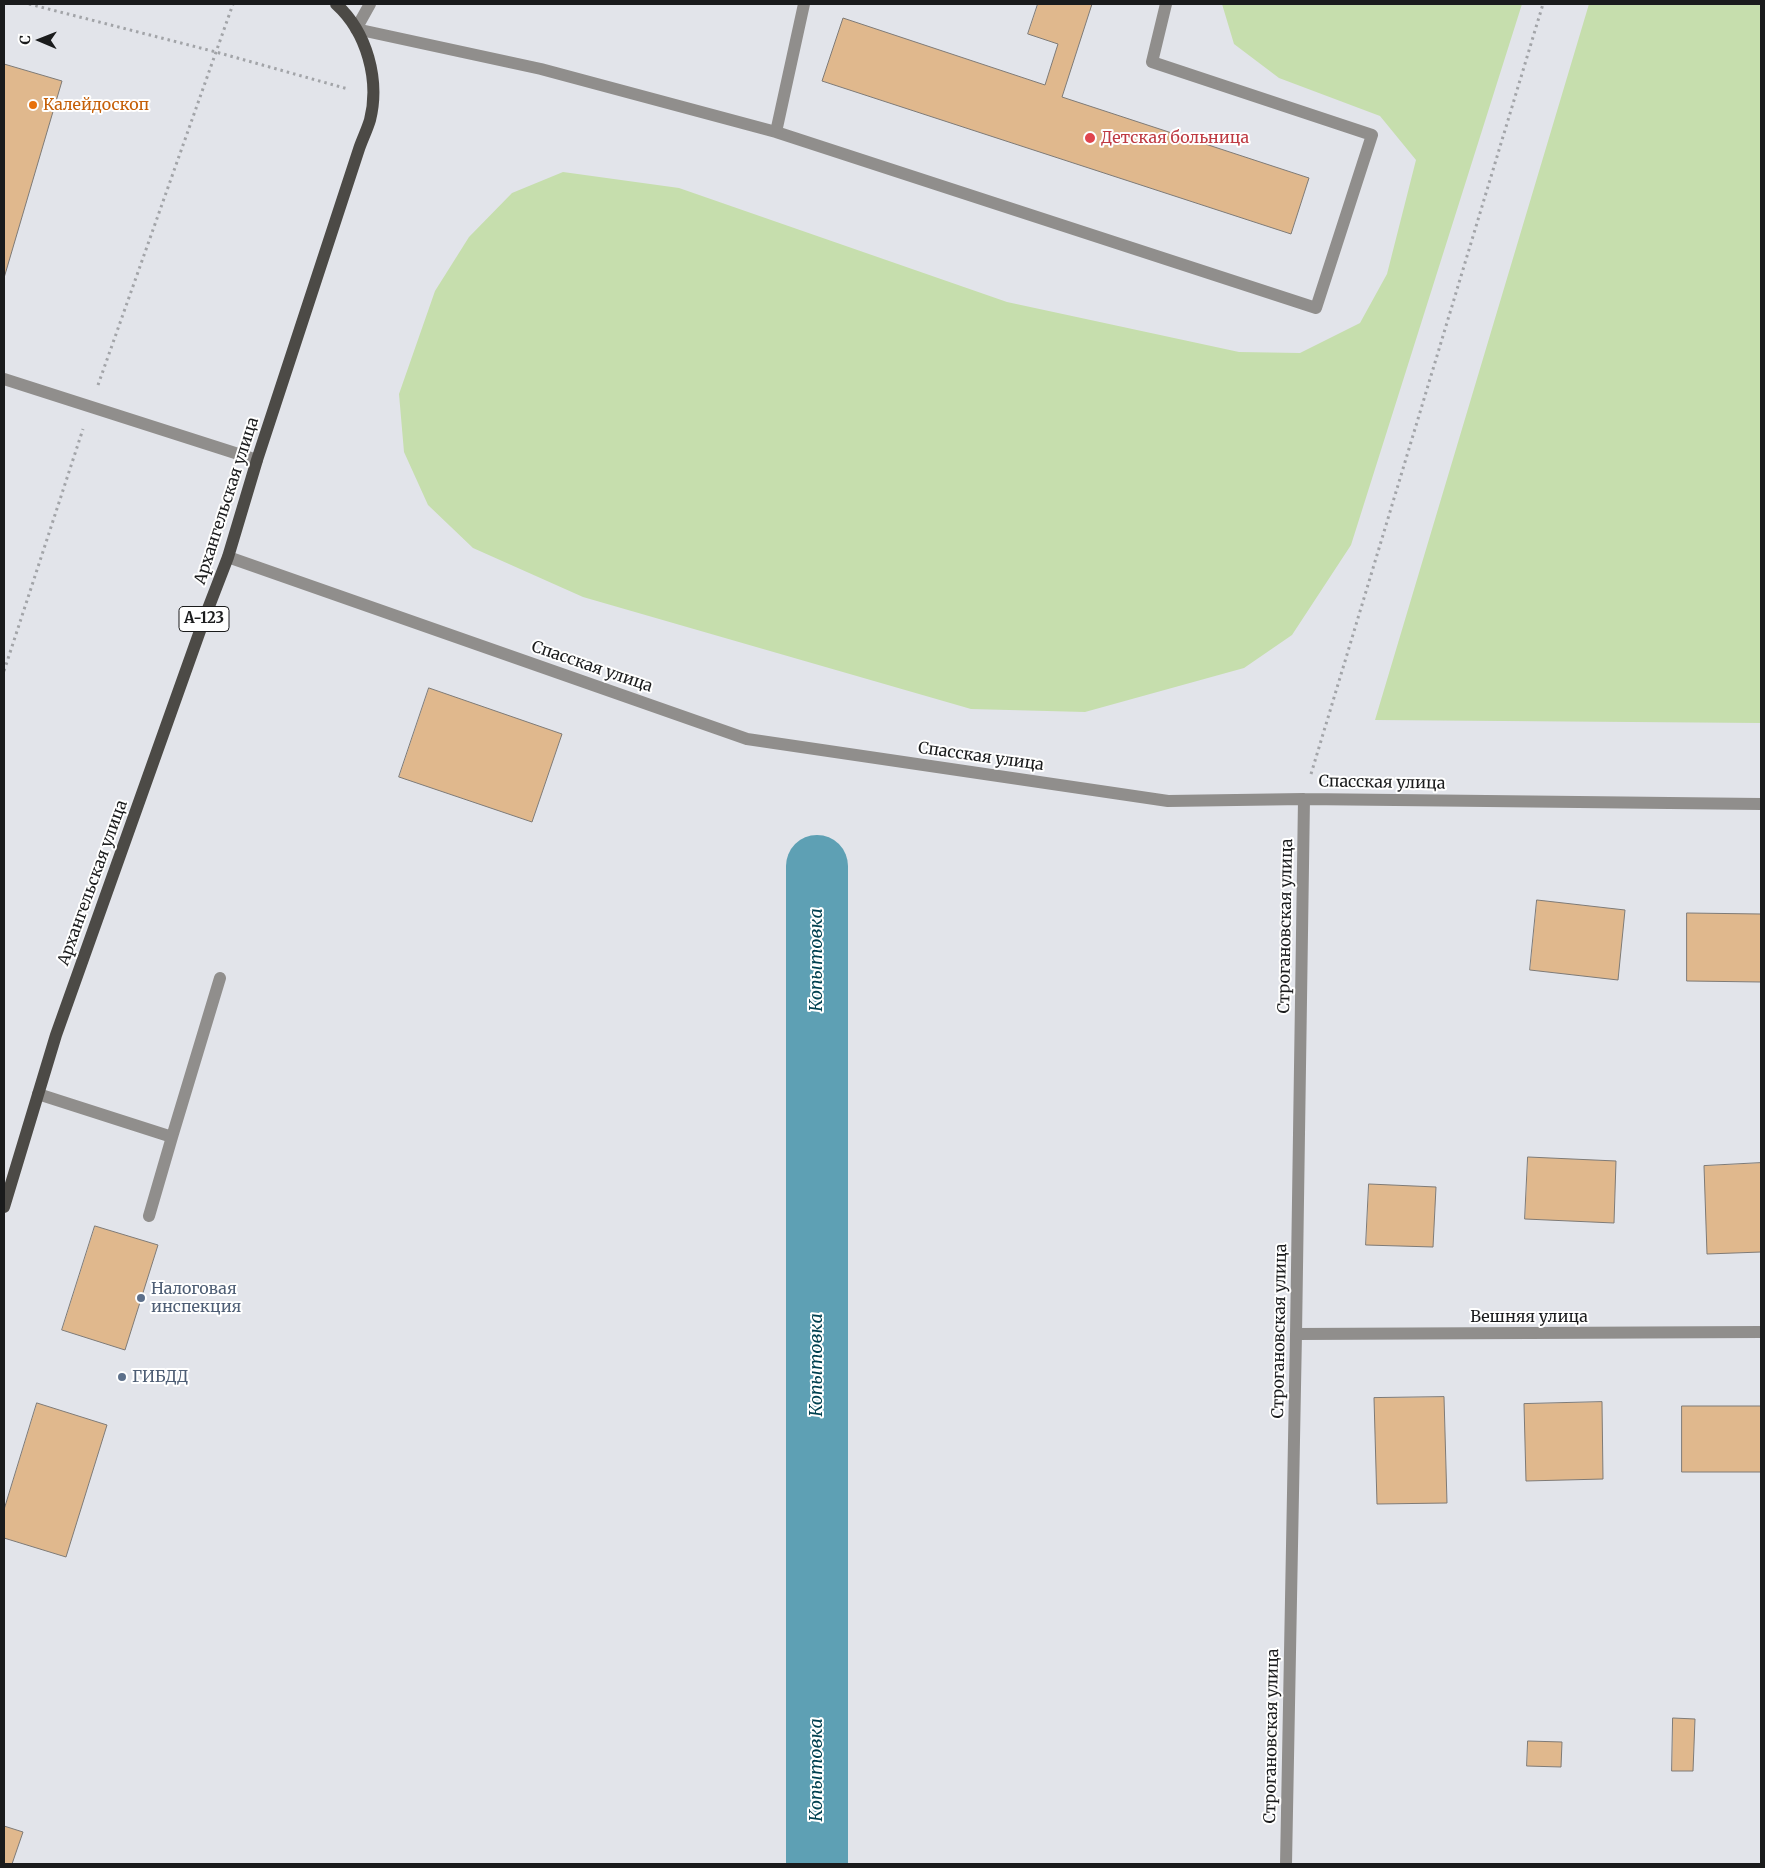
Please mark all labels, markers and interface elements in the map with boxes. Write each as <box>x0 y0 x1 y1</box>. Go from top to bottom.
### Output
north arrow <box>15 15 65 65</box>
text: С <box>16 35 34 45</box>
place label: Калейдоскоп <box>43 95 149 115</box>
marker: Калейдоскоп <box>27 99 39 111</box>
place label: Детская больница <box>1101 128 1249 148</box>
marker: Детская больница <box>1083 131 1097 145</box>
street label: Архангельская улица <box>191 415 263 587</box>
road number: А-123 <box>179 606 229 632</box>
street label: Спасская улица <box>529 637 655 697</box>
street label: Спасская улица <box>917 739 1045 775</box>
street label: Спасская улица <box>1318 772 1446 794</box>
street label: Архангельская улица <box>54 798 132 968</box>
street label: Строгановская улица <box>1275 839 1297 1013</box>
water label: Копытовка <box>806 908 828 1012</box>
street label: Строгановская улица <box>1269 1244 1291 1418</box>
place label: Налоговая инспекция <box>151 1279 241 1317</box>
marker: Налоговая инспекция <box>135 1292 147 1304</box>
street label: Вешняя улица <box>1470 1307 1588 1327</box>
water label: Копытовка <box>806 1313 828 1417</box>
place label: ГИБДД <box>132 1367 188 1387</box>
marker: ГИБДД <box>116 1371 128 1383</box>
street label: Строгановская улица <box>1261 1649 1283 1823</box>
water label: Копытовка <box>806 1718 828 1822</box>

